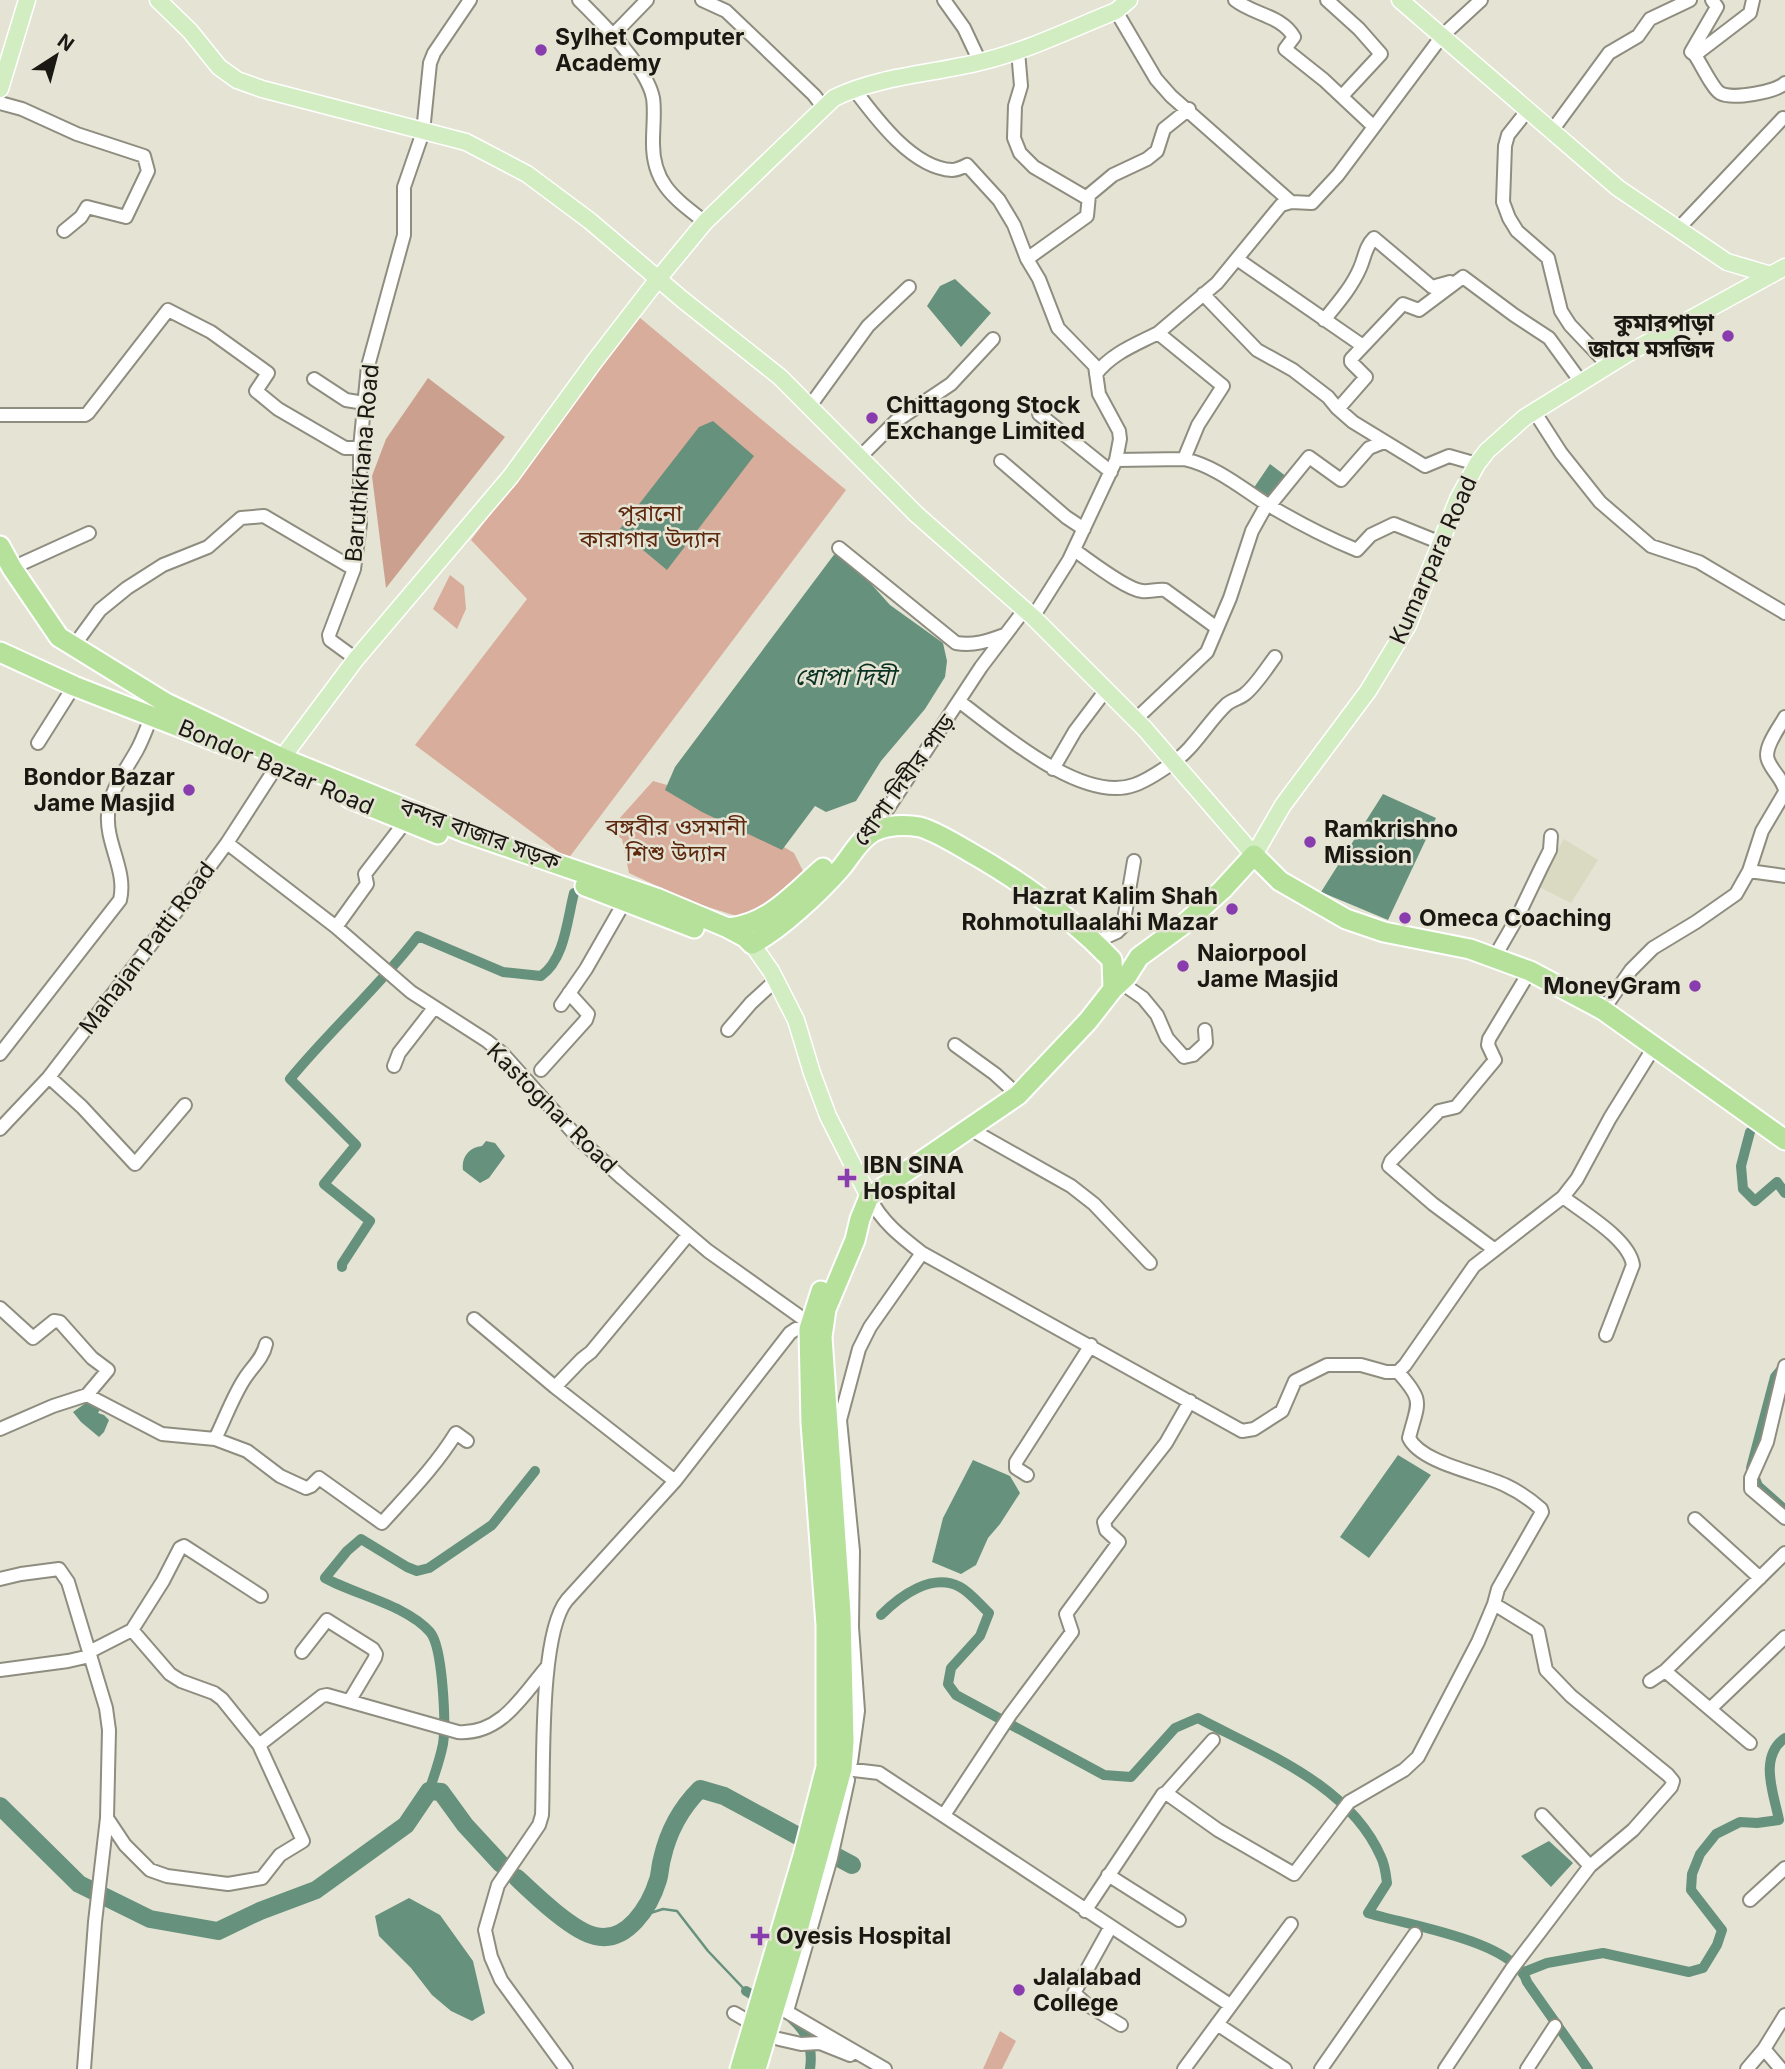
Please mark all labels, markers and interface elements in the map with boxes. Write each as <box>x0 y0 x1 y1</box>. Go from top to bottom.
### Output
north arrow <box>21 21 91 91</box>
place label: Sylhet Computer Academy <box>555 23 744 77</box>
text: N <box>53 29 78 56</box>
marker: Sylhet Computer Academy <box>533 42 549 58</box>
place label: কুমারপাড়া জামে মসজিদ <box>1587 309 1715 363</box>
marker: কুমারপাড়া জামে মসজিদ <box>1720 328 1736 344</box>
street label: Baruthkhana Road <box>339 363 385 563</box>
place label: Chittagong Stock Exchange Limited <box>886 391 1085 445</box>
marker: Chittagong Stock Exchange Limited <box>864 410 880 426</box>
street label: Kumarpara Road <box>1383 472 1483 648</box>
park label: পুরানো কারাগার উদ্যান <box>579 499 722 553</box>
water label: ধোপা দিঘী <box>795 662 900 691</box>
street label: ধোপা দিঘীর পাড় <box>847 708 961 851</box>
street label: Bondor Bazar Road <box>174 713 378 821</box>
place label: Bondor Bazar Jame Masjid <box>23 763 175 817</box>
marker: Bondor Bazar Jame Masjid <box>181 782 197 798</box>
street label: বন্দর বাজার সড়ক <box>395 792 564 876</box>
park label: বঙ্গবীর ওসমানী শিশু উদ্যান <box>604 813 747 867</box>
place label: Ramkrishno Mission <box>1324 815 1458 869</box>
marker: Ramkrishno Mission <box>1302 834 1318 850</box>
street label: Mahajan Patti Road <box>73 856 221 1040</box>
place label: Hazrat Kalim Shah Rohmotullaalahi Mazar <box>961 882 1218 936</box>
marker: Hazrat Kalim Shah Rohmotullaalahi Mazar <box>1224 901 1240 917</box>
place label: Omeca Coaching <box>1419 904 1612 932</box>
marker: Omeca Coaching <box>1397 910 1413 926</box>
place label: Naiorpool Jame Masjid <box>1197 939 1339 993</box>
marker: Naiorpool Jame Masjid <box>1175 958 1191 974</box>
place label: MoneyGram <box>1543 972 1681 1000</box>
marker: MoneyGram <box>1687 978 1703 994</box>
street label: Kastoghar Road <box>481 1037 623 1179</box>
place label: IBN SINA Hospital <box>863 1151 964 1205</box>
marker: IBN SINA Hospital <box>837 1168 857 1188</box>
place label: Oyesis Hospital <box>776 1922 951 1950</box>
marker: Oyesis Hospital <box>750 1926 770 1946</box>
place label: Jalalabad College <box>1033 1963 1142 2017</box>
marker: Jalalabad College <box>1011 1982 1027 1998</box>

